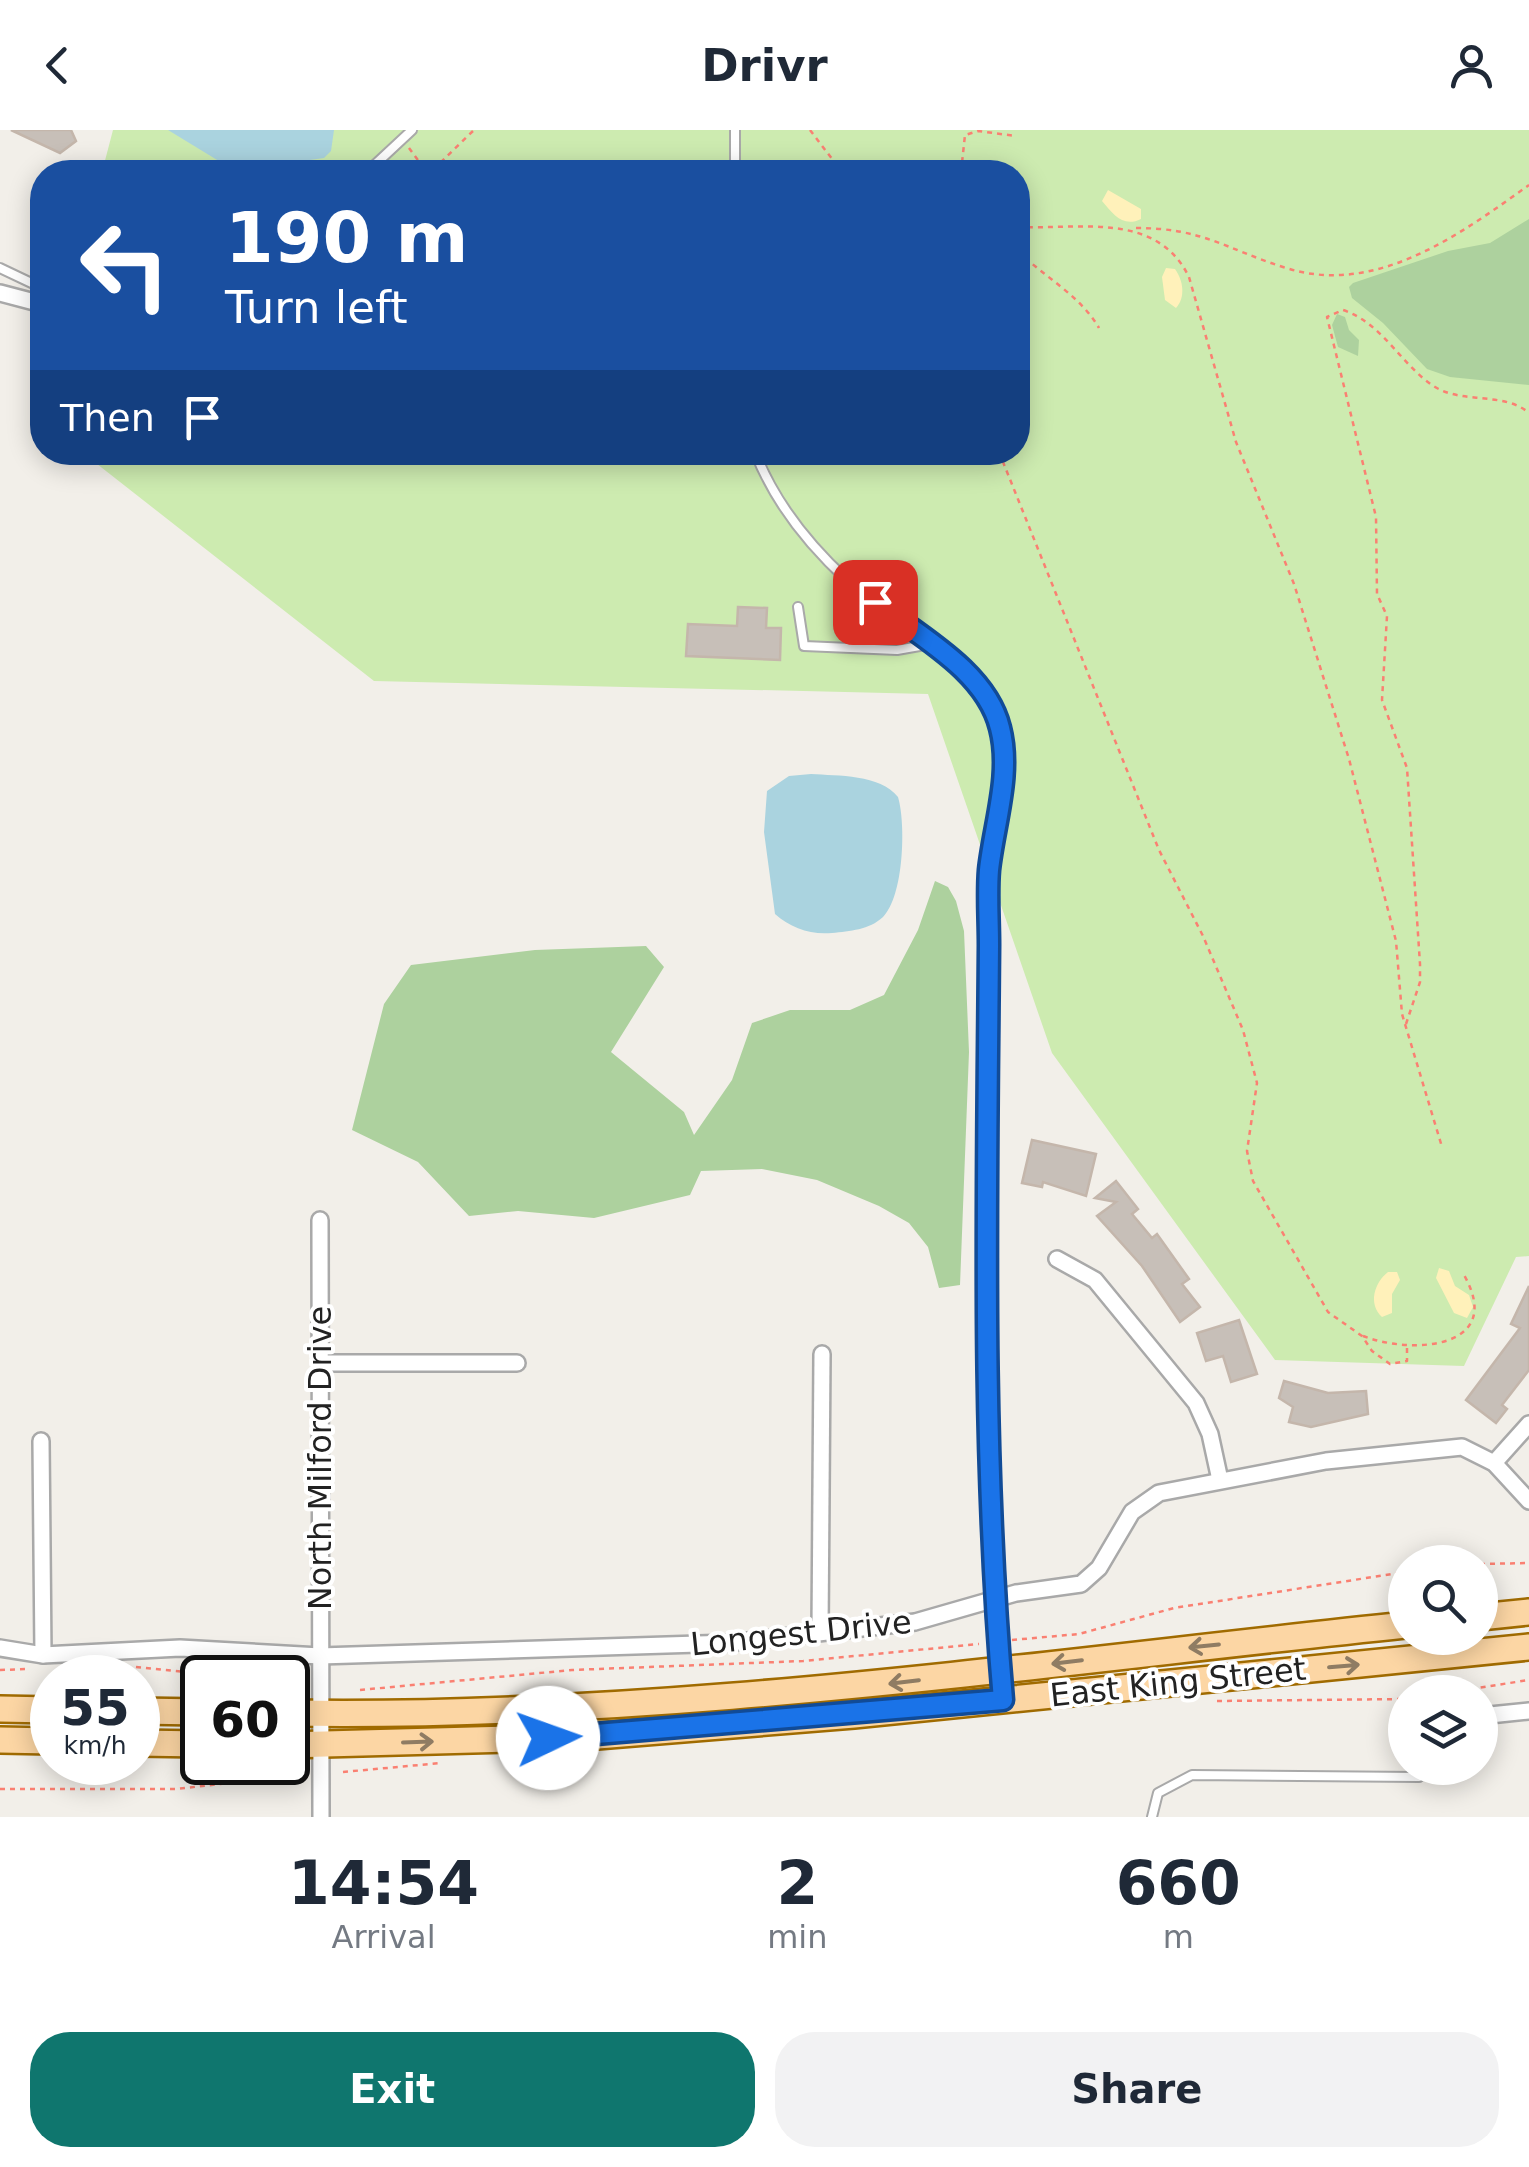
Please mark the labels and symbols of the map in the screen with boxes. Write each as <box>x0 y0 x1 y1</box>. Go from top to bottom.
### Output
pin <box>833 560 918 645</box>
street label: North Milford Drive <box>301 1306 339 1610</box>
street label: Longest Drive <box>689 1603 913 1663</box>
one-way arrow <box>1188 1637 1220 1656</box>
street label: East King Street <box>1048 1650 1308 1714</box>
one-way arrow <box>1052 1653 1084 1672</box>
speed limit sign: 60 <box>180 1655 310 1785</box>
one-way arrow <box>1327 1657 1360 1676</box>
one-way arrow <box>888 1673 920 1691</box>
position arrow <box>496 1686 600 1790</box>
one-way arrow <box>402 1733 434 1752</box>

